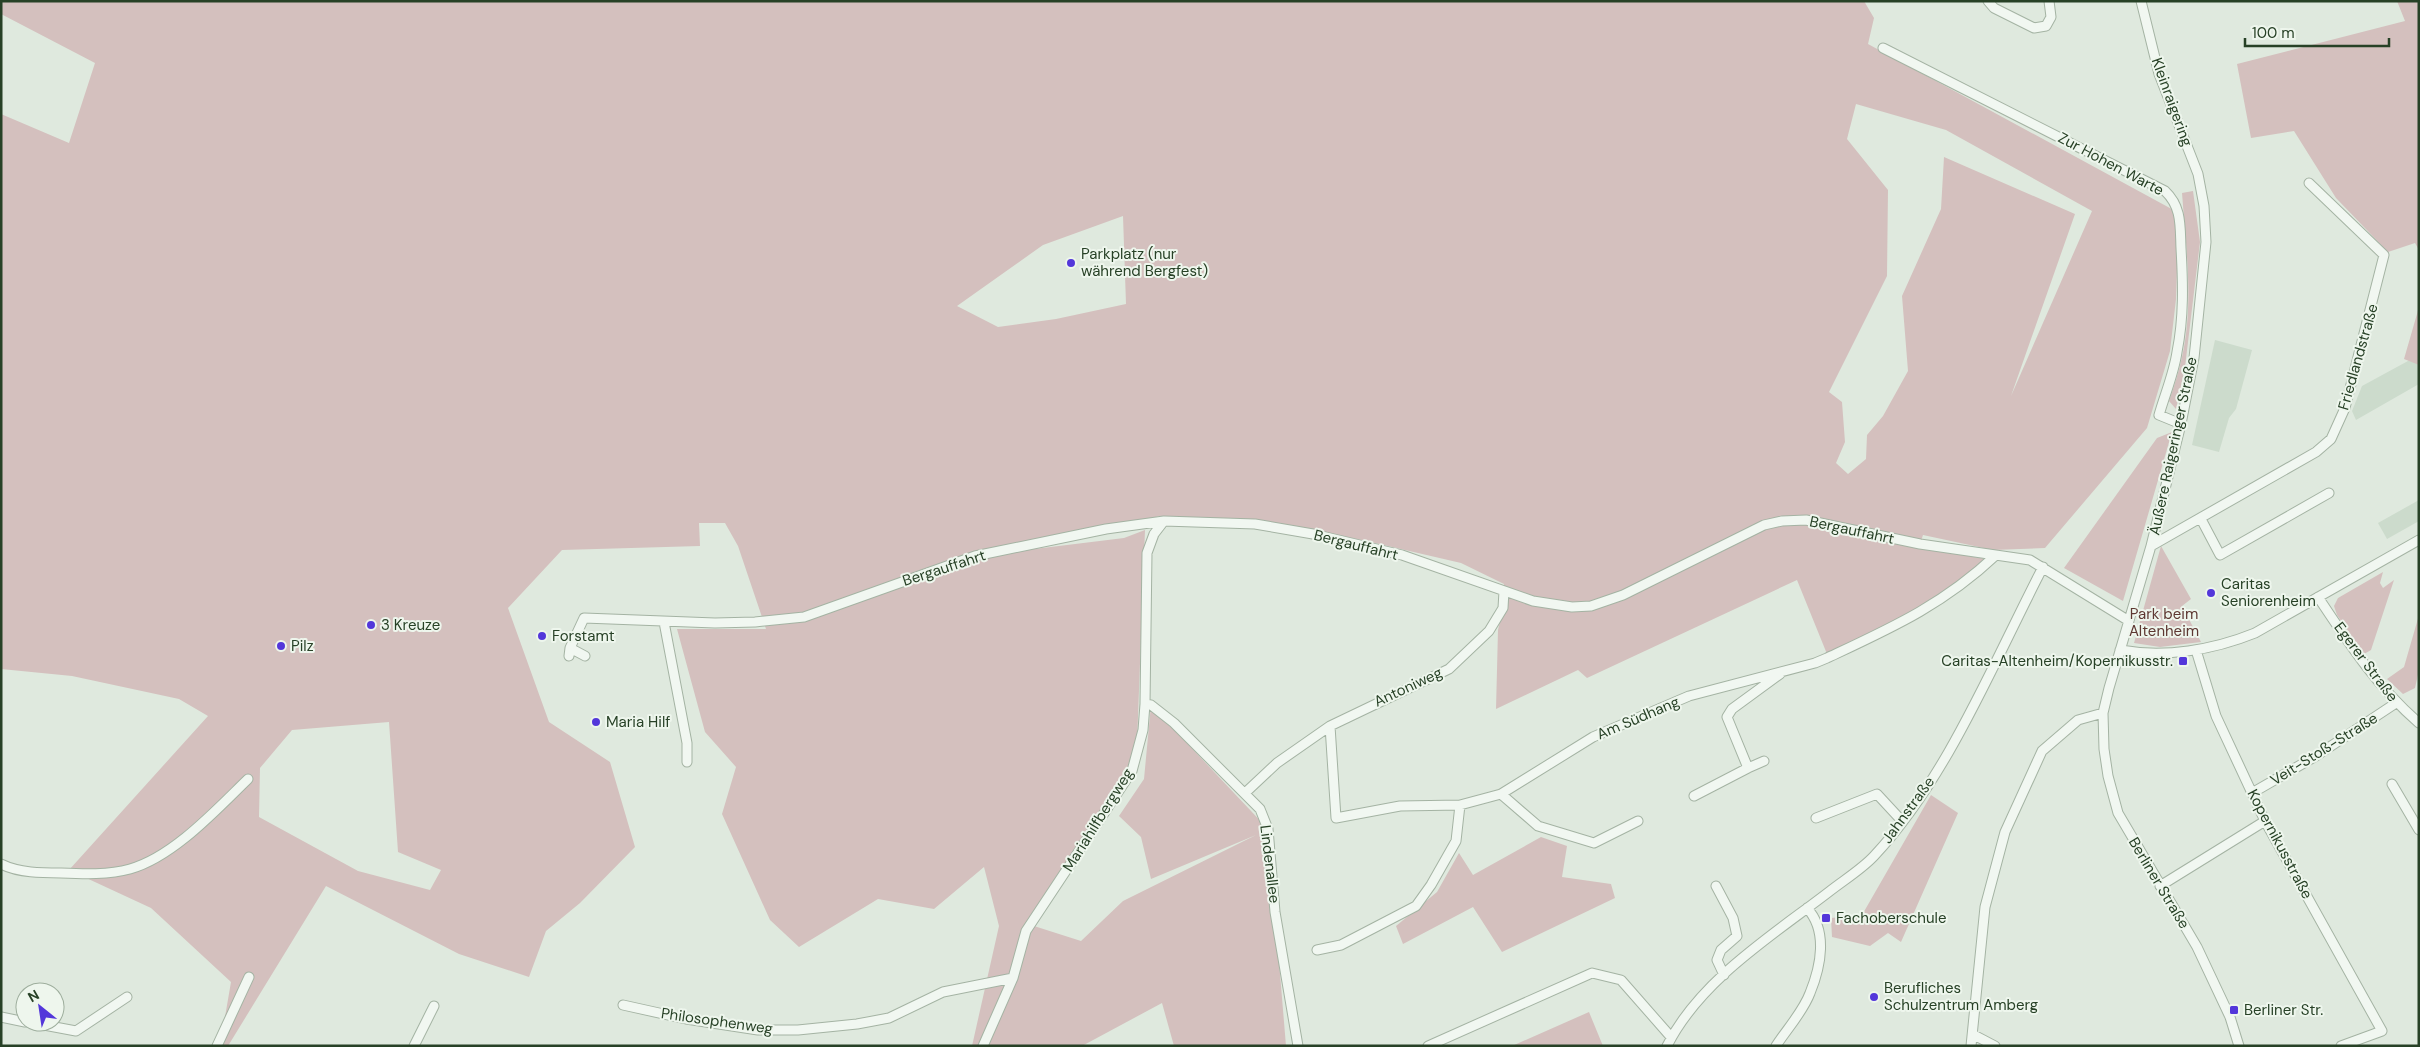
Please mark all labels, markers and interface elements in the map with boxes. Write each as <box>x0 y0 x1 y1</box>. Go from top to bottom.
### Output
scale bar <box>2245 15 2389 47</box>
text: 100 m <box>2252 23 2295 43</box>
street label: Kleinraigering <box>2147 55 2197 149</box>
street label: Zur Hohen Warte <box>2055 128 2167 200</box>
place label: Parkplatz (nur während Bergfest) <box>1081 244 1208 281</box>
marker: Parkplatz (nur während Bergfest) <box>1065 257 1077 269</box>
street label: Friedlandstraße <box>2333 302 2383 412</box>
street label: Äußere Raigeringer Straße <box>2144 355 2202 537</box>
street label: Bergauffahrt <box>1808 511 1896 549</box>
street label: Bergauffahrt <box>1312 525 1400 565</box>
street label: Bergauffahrt <box>900 545 988 591</box>
place label: Caritas Seniorenheim <box>2221 574 2316 611</box>
marker: Caritas Seniorenheim <box>2205 587 2217 599</box>
park label: Park beim Altenheim <box>2129 604 2199 641</box>
place label: 3 Kreuze <box>381 615 440 635</box>
street label: Egerer Straße <box>2329 618 2403 706</box>
marker: 3 Kreuze <box>365 619 377 631</box>
place label: Forstamt <box>552 626 615 646</box>
marker: Forstamt <box>536 630 548 642</box>
place label: Pilz <box>291 636 314 656</box>
marker: Pilz <box>275 640 287 652</box>
place label: Caritas-Altenheim/Kopernikusstr. <box>1941 651 2173 671</box>
marker: Caritas-Altenheim/Kopernikusstr. <box>2177 655 2189 667</box>
street label: Antoniweg <box>1371 662 1445 712</box>
street label: Am Südhang <box>1594 692 1682 744</box>
street label: Veit-Stoß-Straße <box>2267 708 2381 790</box>
place label: Maria Hilf <box>606 712 670 732</box>
marker: Maria Hilf <box>590 716 602 728</box>
street label: Mariahilfbergweg <box>1058 764 1138 876</box>
street label: Jahnstraße <box>1877 773 1939 847</box>
street label: Kopernikusstraße <box>2243 786 2317 902</box>
street label: Lindenallee <box>1255 824 1285 904</box>
street label: Berliner Straße <box>2124 834 2194 932</box>
place label: Fachoberschule <box>1836 908 1946 928</box>
marker: Fachoberschule <box>1820 912 1832 924</box>
place label: Berufliches Schulzentrum Amberg <box>1884 978 2038 1015</box>
north arrow <box>15 982 65 1032</box>
text: N <box>25 985 42 1006</box>
marker: Berufliches Schulzentrum Amberg <box>1868 991 1880 1003</box>
place label: Berliner Str. <box>2244 1000 2323 1020</box>
street label: Philosophenweg <box>660 1003 774 1039</box>
marker: Berliner Str. <box>2228 1004 2240 1016</box>

